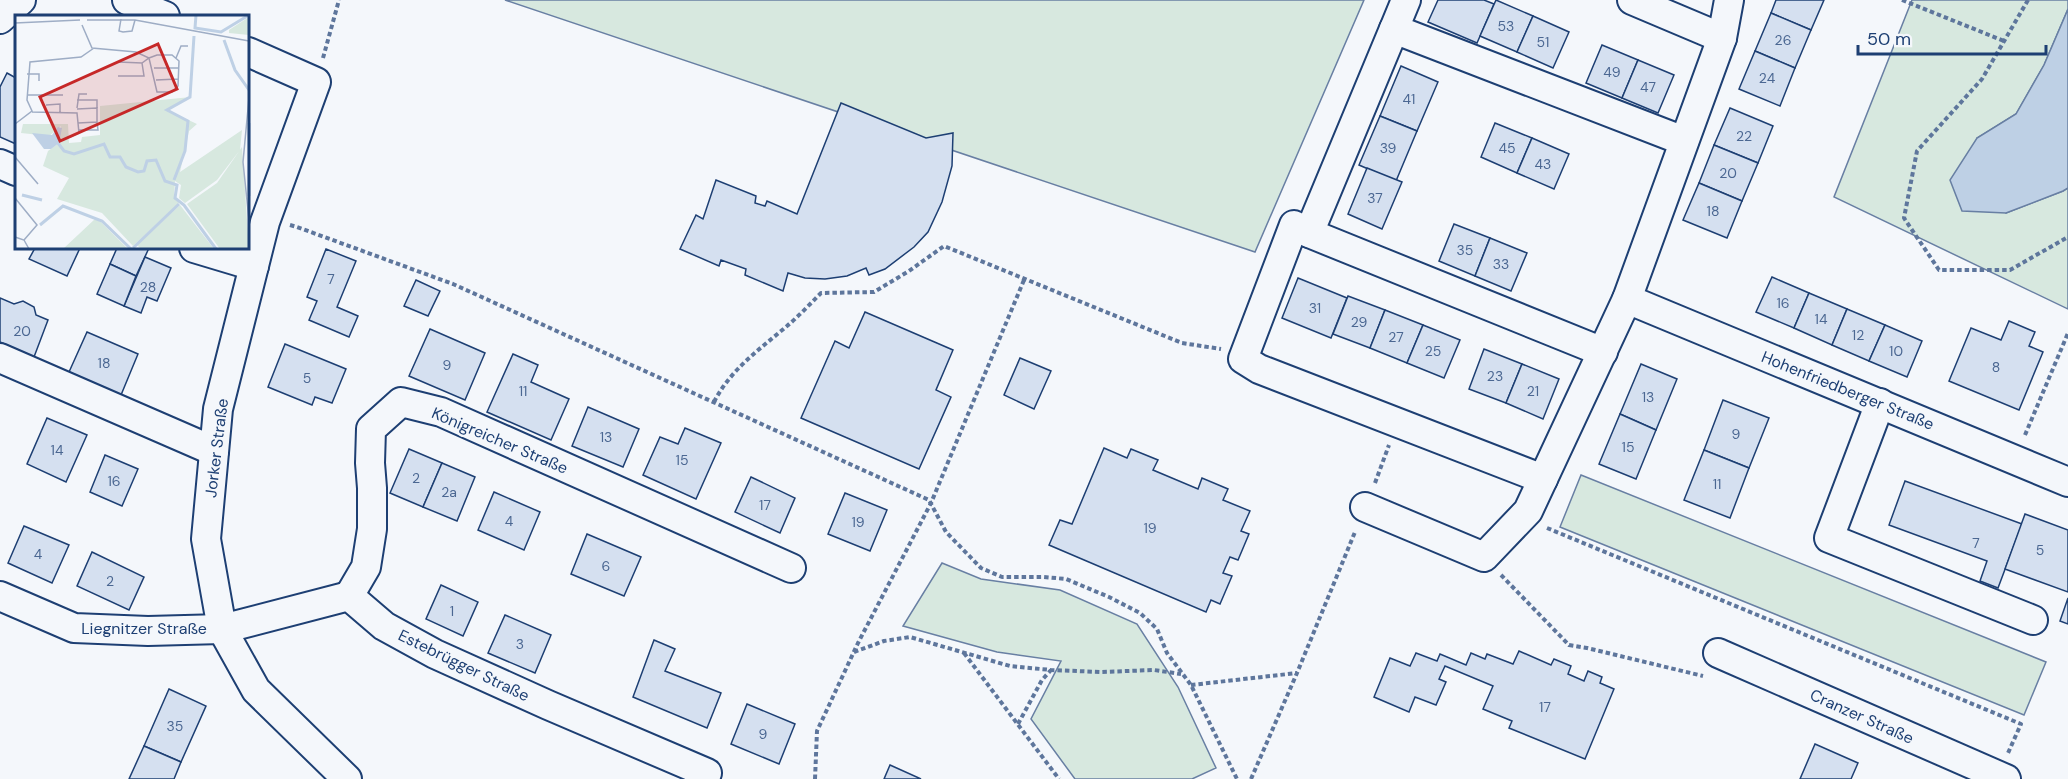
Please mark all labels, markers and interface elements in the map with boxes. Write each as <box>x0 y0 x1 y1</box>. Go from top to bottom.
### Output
inset map <box>15 15 249 249</box>
house number: 53 <box>1498 17 1514 35</box>
scale bar <box>1858 18 2046 56</box>
text: 50 m <box>1867 27 1911 51</box>
house number: 26 <box>1775 31 1791 49</box>
house number: 51 <box>1537 33 1549 51</box>
house number: 49 <box>1603 63 1621 81</box>
house number: 24 <box>1759 69 1776 87</box>
house number: 47 <box>1640 78 1656 96</box>
house number: 41 <box>1403 90 1415 108</box>
house number: 22 <box>1736 127 1752 145</box>
house number: 39 <box>1380 139 1397 157</box>
house number: 45 <box>1498 139 1516 157</box>
house number: 43 <box>1535 155 1551 173</box>
house number: 20 <box>1719 164 1737 182</box>
house number: 37 <box>1367 189 1383 207</box>
house number: 18 <box>1707 202 1719 220</box>
house number: 35 <box>1457 241 1473 259</box>
house number: 33 <box>1493 255 1509 273</box>
house number: 7 <box>327 270 335 288</box>
house number: 28 <box>140 278 156 296</box>
house number: 16 <box>1776 294 1790 312</box>
house number: 31 <box>1309 299 1321 317</box>
house number: 14 <box>1815 310 1828 328</box>
house number: 29 <box>1351 313 1368 331</box>
house number: 20 <box>13 322 31 340</box>
house number: 12 <box>1852 326 1864 344</box>
house number: 27 <box>1388 328 1404 346</box>
house number: 25 <box>1425 342 1441 360</box>
house number: 10 <box>1889 342 1903 360</box>
street label: Hohenfriedberger Straße <box>1758 346 1937 435</box>
house number: 18 <box>98 354 110 372</box>
house number: 9 <box>443 356 452 374</box>
house number: 8 <box>1992 358 2000 376</box>
house number: 23 <box>1487 367 1503 385</box>
house number: 5 <box>303 369 311 387</box>
house number: 11 <box>519 382 527 400</box>
house number: 21 <box>1527 382 1539 400</box>
house number: 13 <box>1642 388 1654 406</box>
street label: Jorker Straße <box>200 397 233 499</box>
street label: Königreicher Straße <box>428 402 571 479</box>
house number: 9 <box>1732 425 1741 443</box>
house number: 13 <box>600 428 612 446</box>
house number: 15 <box>1622 438 1634 456</box>
house number: 14 <box>51 441 64 459</box>
house number: 15 <box>676 451 688 469</box>
house number: 2 <box>412 469 420 487</box>
house number: 16 <box>107 472 121 490</box>
house number: 11 <box>1713 475 1721 493</box>
house number: 2a <box>441 483 457 501</box>
house number: 17 <box>759 496 771 514</box>
house number: 4 <box>505 512 514 530</box>
house number: 19 <box>851 513 865 531</box>
house number: 19 <box>1143 519 1157 537</box>
house number: 7 <box>1972 534 1980 552</box>
house number: 5 <box>2036 541 2044 559</box>
house number: 4 <box>34 545 43 563</box>
house number: 6 <box>602 557 610 575</box>
house number: 2 <box>106 572 114 590</box>
house number: 1 <box>450 602 454 620</box>
street label: Liegnitzer Straße <box>81 618 207 639</box>
street label: Estebrügger Straße <box>395 625 533 706</box>
house number: 3 <box>516 635 524 653</box>
street label: Cranzer Straße <box>1807 684 1917 749</box>
house number: 17 <box>1539 698 1551 716</box>
house number: 35 <box>167 717 183 735</box>
house number: 9 <box>759 725 768 743</box>

